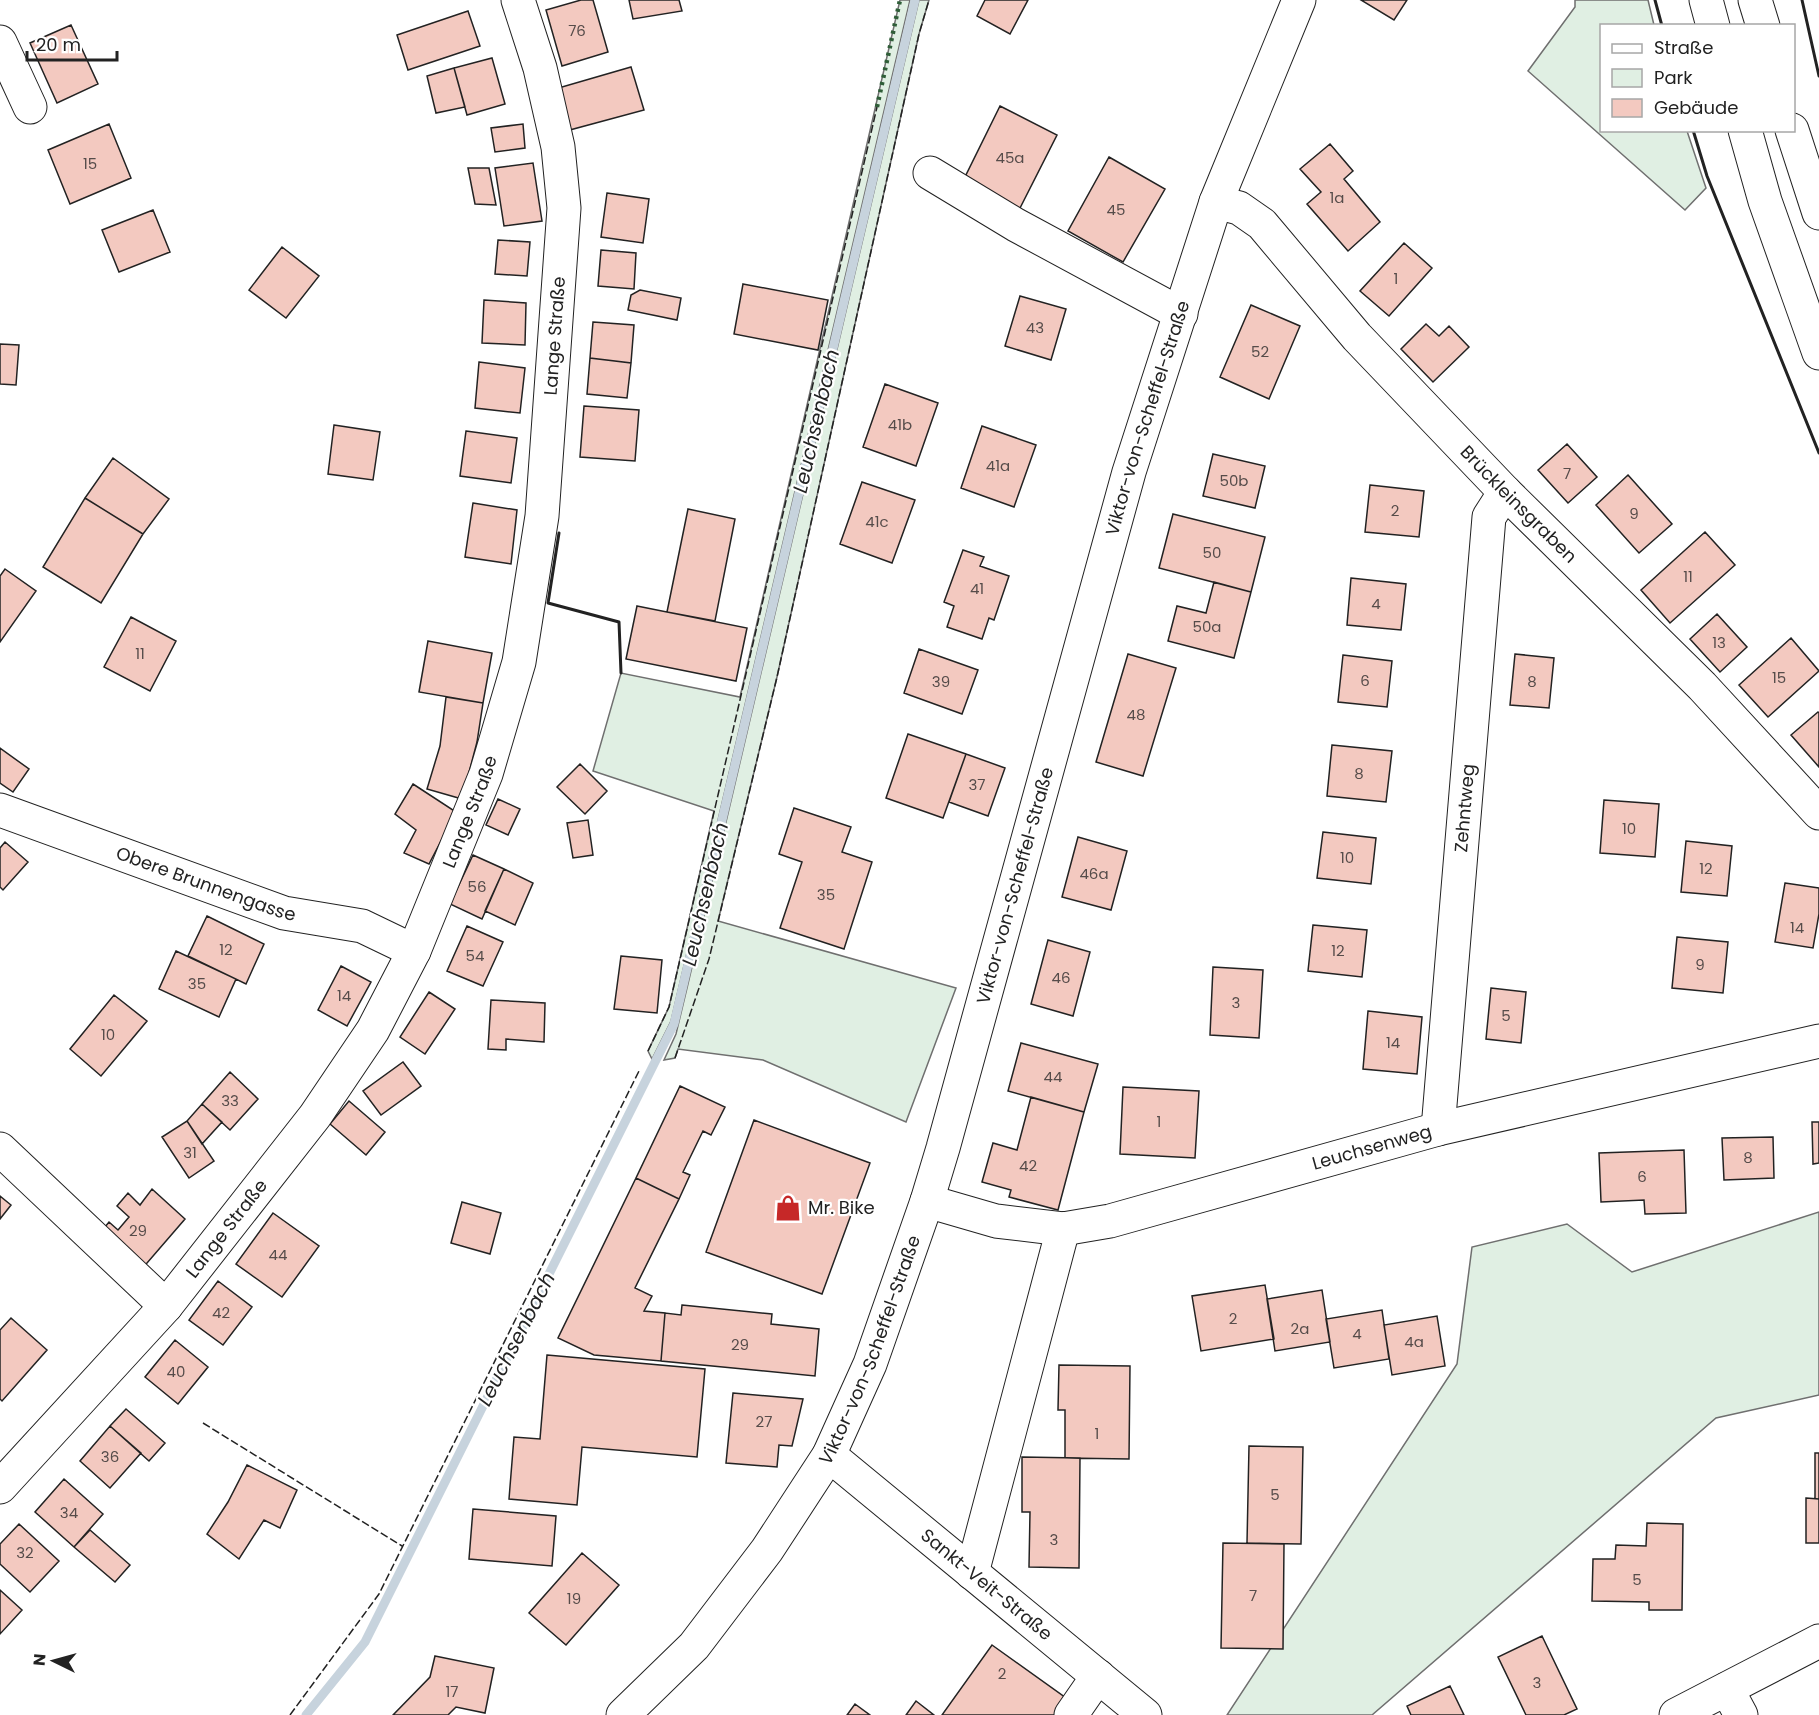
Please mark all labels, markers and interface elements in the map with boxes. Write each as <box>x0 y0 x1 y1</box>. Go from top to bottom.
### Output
house number: 76 <box>568 20 586 41</box>
scale bar <box>27 24 117 62</box>
legend <box>1600 24 1795 132</box>
text: 20 m <box>36 32 81 57</box>
text: Straße <box>1654 35 1713 60</box>
text: Park <box>1654 65 1693 90</box>
text: Gebäude <box>1654 95 1738 120</box>
house number: 45a <box>996 147 1025 168</box>
house number: 15 <box>83 153 97 174</box>
house number: 1a <box>1330 187 1344 208</box>
house number: 45 <box>1107 199 1125 220</box>
house number: 1 <box>1394 268 1398 289</box>
street label: Lange Straße <box>538 276 571 396</box>
street label: Viktor-von-Scheffel-Straße <box>1099 297 1195 538</box>
house number: 43 <box>1026 317 1044 338</box>
house number: 52 <box>1251 341 1269 362</box>
water label: Leuchsenbach <box>786 347 846 495</box>
house number: 41b <box>888 414 912 435</box>
street label: Brückleinsgraben <box>1455 440 1583 568</box>
house number: 41a <box>986 455 1010 476</box>
house number: 7 <box>1563 463 1571 484</box>
house number: 50b <box>1220 470 1248 491</box>
house number: 2 <box>1391 500 1399 521</box>
house number: 9 <box>1629 503 1639 524</box>
house number: 41c <box>865 511 889 532</box>
house number: 50 <box>1203 542 1221 563</box>
house number: 11 <box>1683 566 1693 587</box>
house number: 41 <box>970 578 984 599</box>
house number: 4 <box>1371 593 1381 614</box>
house number: 50a <box>1193 616 1221 637</box>
house number: 13 <box>1712 632 1726 653</box>
house number: 11 <box>135 643 145 664</box>
house number: 15 <box>1772 667 1786 688</box>
house number: 6 <box>1360 670 1370 691</box>
house number: 39 <box>932 671 950 692</box>
house number: 8 <box>1527 671 1537 692</box>
house number: 48 <box>1127 704 1145 725</box>
street label: Lange Straße <box>436 752 503 872</box>
house number: 8 <box>1354 763 1364 784</box>
street label: Zehntweg <box>1448 763 1480 853</box>
street label: Viktor-von-Scheffel-Straße <box>970 764 1059 1007</box>
house number: 37 <box>968 774 986 795</box>
house number: 10 <box>1622 818 1636 839</box>
water label: Leuchsenbach <box>675 820 735 968</box>
street label: Obere Brunnengasse <box>113 840 298 927</box>
house number: 10 <box>1340 847 1354 868</box>
house number: 12 <box>1699 858 1713 879</box>
house number: 46a <box>1079 863 1109 884</box>
house number: 56 <box>468 876 486 897</box>
house number: 35 <box>817 884 835 905</box>
house number: 14 <box>1790 917 1804 938</box>
house number: 12 <box>219 939 233 960</box>
house number: 12 <box>1331 940 1345 961</box>
house number: 54 <box>466 945 484 966</box>
house number: 9 <box>1695 954 1705 975</box>
house number: 46 <box>1052 967 1070 988</box>
house number: 35 <box>188 973 206 994</box>
house number: 14 <box>337 985 351 1006</box>
house number: 3 <box>1232 992 1240 1013</box>
house number: 5 <box>1501 1005 1511 1026</box>
house number: 10 <box>101 1024 115 1045</box>
house number: 14 <box>1386 1032 1400 1053</box>
house number: 44 <box>1044 1066 1062 1087</box>
house number: 33 <box>221 1090 239 1111</box>
house number: 1 <box>1157 1111 1161 1132</box>
street label: Leuchsenweg <box>1309 1118 1434 1176</box>
house number: 31 <box>183 1142 197 1163</box>
house number: 8 <box>1743 1147 1753 1168</box>
house number: 42 <box>1019 1155 1037 1176</box>
house number: 6 <box>1637 1166 1647 1187</box>
street label: Lange Straße <box>180 1174 273 1283</box>
shop icon: Mr. Bike <box>773 1193 803 1223</box>
place label: Mr. Bike <box>808 1195 875 1220</box>
house number: 29 <box>129 1220 147 1241</box>
street label: Viktor-von-Scheffel-Straße <box>813 1232 926 1469</box>
house number: 44 <box>269 1244 287 1265</box>
water label: Leuchsenbach <box>470 1267 562 1411</box>
house number: 42 <box>212 1302 230 1323</box>
house number: 2 <box>1229 1308 1237 1329</box>
house number: 2a <box>1291 1318 1309 1339</box>
house number: 4 <box>1352 1323 1362 1344</box>
house number: 4a <box>1404 1331 1424 1352</box>
house number: 29 <box>731 1334 749 1355</box>
house number: 40 <box>167 1361 185 1382</box>
house number: 27 <box>756 1411 772 1432</box>
house number: 1 <box>1095 1423 1099 1444</box>
house number: 36 <box>101 1446 119 1467</box>
house number: 5 <box>1270 1484 1280 1505</box>
house number: 34 <box>60 1502 78 1523</box>
street label: Sankt-Veit-Straße <box>916 1523 1058 1646</box>
house number: 3 <box>1050 1529 1058 1550</box>
house number: 32 <box>16 1542 34 1563</box>
house number: 5 <box>1632 1569 1642 1590</box>
house number: 7 <box>1249 1585 1257 1606</box>
house number: 19 <box>567 1588 581 1609</box>
north arrow <box>24 1631 84 1691</box>
text: N <box>28 1653 52 1667</box>
house number: 2 <box>998 1663 1006 1684</box>
house number: 3 <box>1533 1672 1541 1693</box>
house number: 17 <box>446 1681 459 1702</box>

